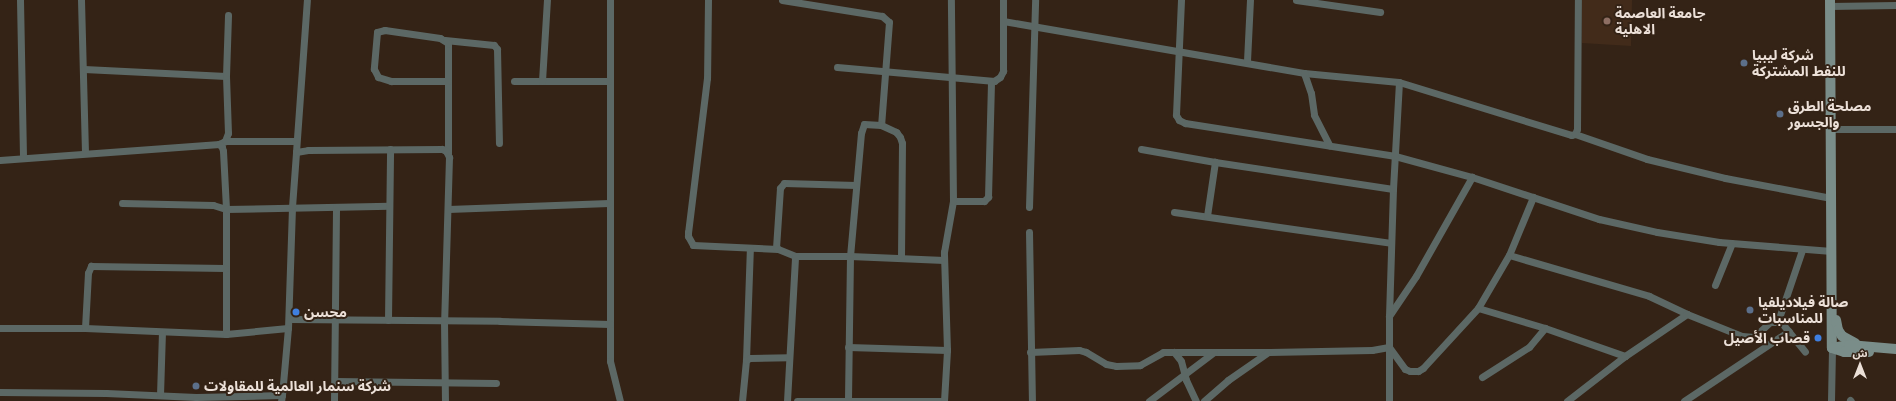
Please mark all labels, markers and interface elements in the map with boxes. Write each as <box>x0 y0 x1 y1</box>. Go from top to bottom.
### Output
place label: جامعة العاصمة الاهلية <box>1615 5 1706 38</box>
marker: جامعة العاصمة الاهلية <box>1602 16 1612 26</box>
place label: شركة ليبيا للنفط المشتركة <box>1752 47 1846 80</box>
marker: شركة ليبيا للنفط المشتركة <box>1739 58 1749 68</box>
place label: مصلحة الطرق والجسور <box>1788 98 1871 130</box>
marker: مصلحة الطرق والجسور <box>1775 109 1785 119</box>
place label: صالة فيلاديلفيا للمناسبات <box>1758 294 1848 326</box>
place label: محسن <box>304 304 347 320</box>
marker: صالة فيلاديلفيا للمناسبات <box>1745 305 1755 315</box>
marker: محسن <box>291 307 301 317</box>
place label: قصاب الأصيل <box>1724 330 1810 346</box>
marker: قصاب الأصيل <box>1813 333 1823 343</box>
north arrow <box>1840 345 1880 385</box>
text: ش <box>1852 346 1868 360</box>
place label: شركة سنمار العالمية للمقاولات <box>204 378 391 394</box>
marker: شركة سنمار العالمية للمقاولات <box>191 381 201 391</box>

